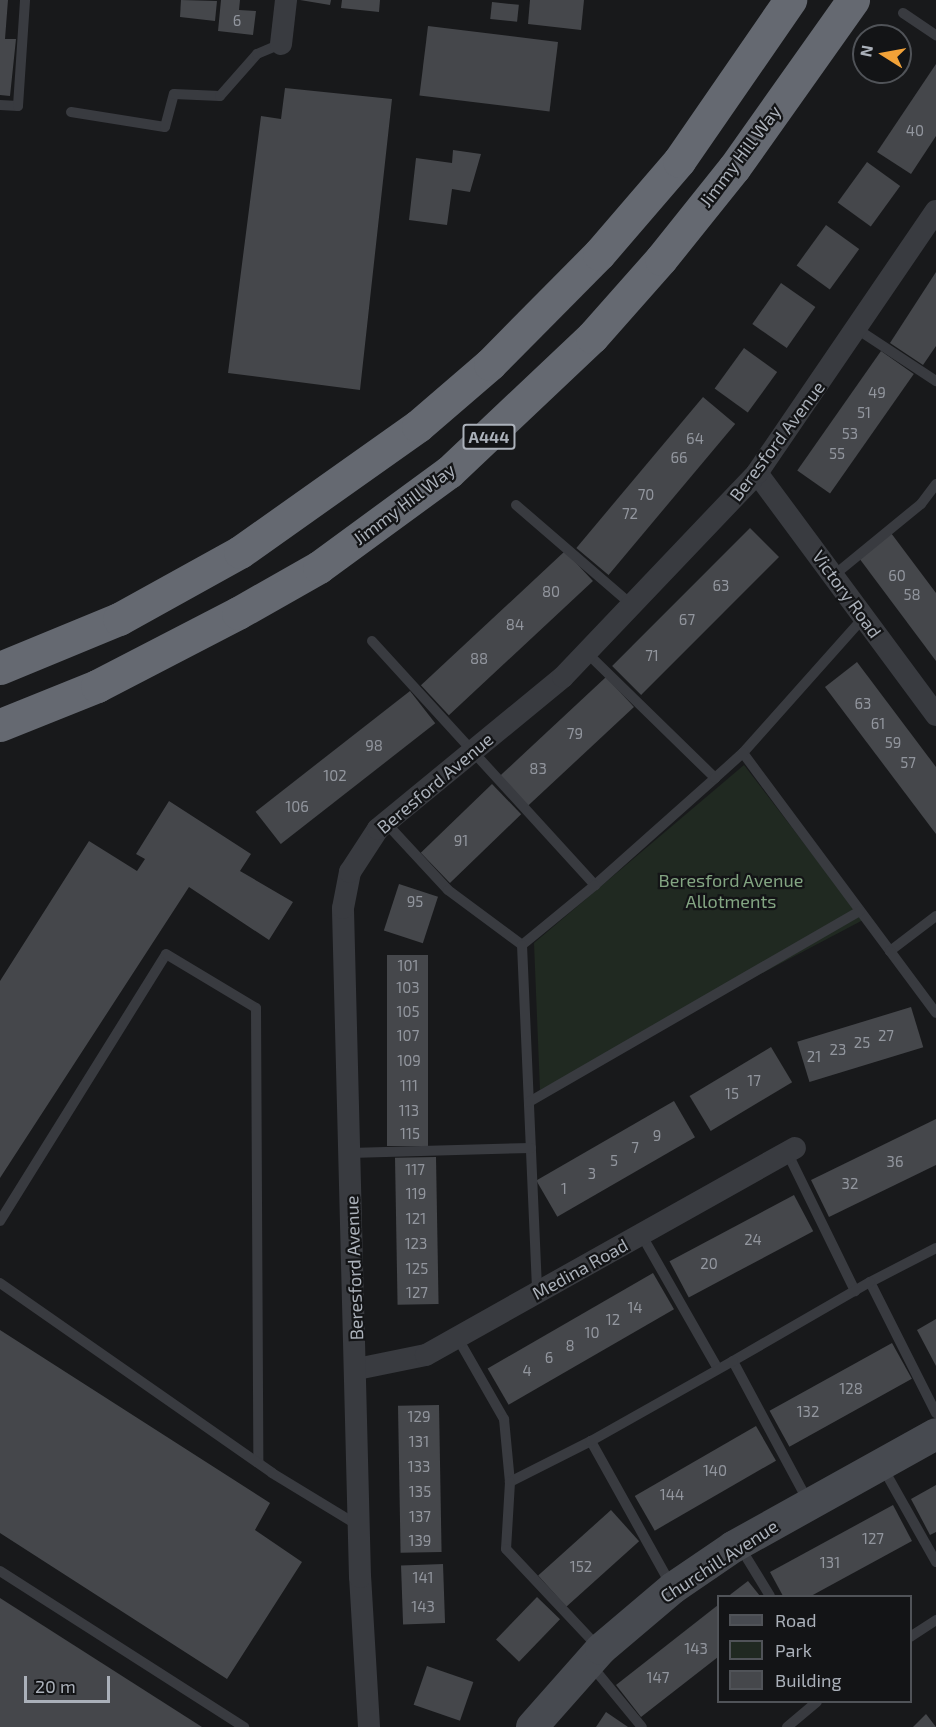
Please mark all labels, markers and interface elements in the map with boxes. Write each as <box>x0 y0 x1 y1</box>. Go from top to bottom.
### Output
house number: 6 <box>233 12 241 30</box>
north arrow <box>852 24 912 84</box>
text: N <box>855 43 876 58</box>
street label: Jimmy Hill Way <box>694 100 786 212</box>
house number: 40 <box>906 122 924 140</box>
street label: Beresford Avenue <box>725 377 829 505</box>
house number: 49 <box>868 384 886 402</box>
house number: 51 <box>857 404 871 422</box>
road number: A444 <box>462 424 516 450</box>
house number: 53 <box>842 425 858 443</box>
house number: 64 <box>686 430 704 448</box>
house number: 55 <box>829 445 845 463</box>
house number: 66 <box>670 449 688 467</box>
street label: Jimmy Hill Way <box>348 458 460 550</box>
house number: 70 <box>638 486 654 504</box>
house number: 72 <box>622 505 638 523</box>
street label: Victory Road <box>808 546 886 642</box>
house number: 60 <box>888 567 906 585</box>
house number: 63 <box>713 577 729 595</box>
house number: 80 <box>542 583 560 601</box>
house number: 58 <box>903 586 921 604</box>
house number: 67 <box>679 611 695 629</box>
house number: 84 <box>506 616 524 634</box>
house number: 71 <box>645 647 659 665</box>
house number: 88 <box>470 650 488 668</box>
house number: 63 <box>855 695 871 713</box>
house number: 61 <box>871 715 885 733</box>
house number: 79 <box>567 725 583 743</box>
street label: Beresford Avenue <box>372 728 498 838</box>
house number: 59 <box>885 734 901 752</box>
house number: 98 <box>365 737 383 755</box>
house number: 57 <box>900 754 916 772</box>
house number: 83 <box>529 760 547 778</box>
house number: 102 <box>323 767 347 785</box>
house number: 106 <box>285 798 309 816</box>
house number: 91 <box>454 832 468 850</box>
park label: Beresford Avenue Allotments <box>658 870 804 912</box>
house number: 95 <box>407 893 423 911</box>
house number: 101 <box>398 957 418 975</box>
house number: 103 <box>396 979 420 997</box>
house number: 105 <box>396 1003 420 1021</box>
house number: 107 <box>397 1027 419 1045</box>
house number: 27 <box>878 1027 894 1045</box>
house number: 25 <box>854 1034 870 1052</box>
house number: 23 <box>830 1041 846 1059</box>
house number: 21 <box>807 1048 821 1066</box>
house number: 109 <box>397 1052 421 1070</box>
house number: 17 <box>747 1072 761 1090</box>
house number: 111 <box>400 1077 418 1095</box>
house number: 15 <box>725 1085 739 1103</box>
house number: 113 <box>399 1102 419 1120</box>
house number: 115 <box>400 1125 420 1143</box>
house number: 9 <box>653 1127 661 1145</box>
house number: 7 <box>631 1139 639 1157</box>
house number: 5 <box>610 1152 618 1170</box>
house number: 36 <box>887 1153 903 1171</box>
house number: 117 <box>405 1161 425 1179</box>
house number: 3 <box>588 1165 596 1183</box>
house number: 32 <box>842 1175 858 1193</box>
house number: 1 <box>561 1180 567 1198</box>
house number: 119 <box>406 1185 426 1203</box>
street label: Beresford Avenue <box>341 1195 367 1341</box>
house number: 121 <box>406 1210 426 1228</box>
house number: 24 <box>744 1231 762 1249</box>
street label: Medina Road <box>528 1234 632 1304</box>
house number: 123 <box>405 1235 427 1253</box>
house number: 20 <box>700 1255 718 1273</box>
house number: 125 <box>406 1260 428 1278</box>
house number: 127 <box>406 1284 428 1302</box>
house number: 14 <box>627 1299 643 1317</box>
house number: 12 <box>606 1311 620 1329</box>
house number: 10 <box>584 1324 600 1342</box>
house number: 8 <box>565 1337 575 1355</box>
house number: 6 <box>545 1349 553 1367</box>
house number: 4 <box>522 1362 532 1380</box>
house number: 128 <box>839 1380 863 1398</box>
house number: 132 <box>797 1403 819 1421</box>
house number: 129 <box>408 1408 430 1426</box>
house number: 131 <box>409 1433 429 1451</box>
house number: 133 <box>408 1458 430 1476</box>
house number: 140 <box>703 1462 727 1480</box>
house number: 135 <box>409 1483 431 1501</box>
house number: 144 <box>660 1486 684 1504</box>
house number: 137 <box>409 1508 431 1526</box>
street label: Churchill Avenue <box>656 1515 782 1607</box>
house number: 127 <box>862 1530 884 1548</box>
house number: 139 <box>409 1532 431 1550</box>
house number: 131 <box>820 1554 840 1572</box>
house number: 152 <box>570 1558 592 1576</box>
house number: 141 <box>412 1569 434 1587</box>
legend <box>717 1595 912 1703</box>
house number: 143 <box>411 1598 435 1616</box>
text: Road <box>775 1609 816 1631</box>
text: Park <box>775 1639 812 1661</box>
house number: 143 <box>684 1640 708 1658</box>
scale bar <box>27 1664 112 1702</box>
house number: 147 <box>647 1669 669 1687</box>
text: Building <box>775 1669 842 1691</box>
text: 20 m <box>35 1675 76 1697</box>

